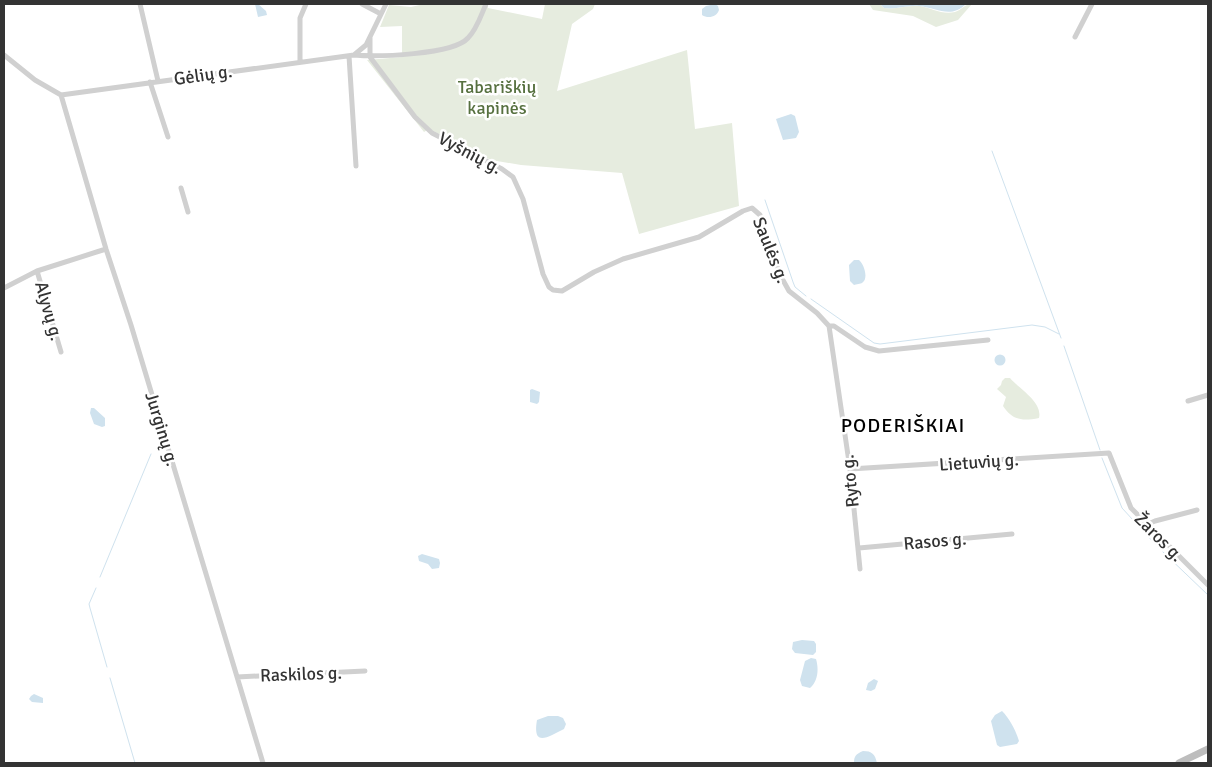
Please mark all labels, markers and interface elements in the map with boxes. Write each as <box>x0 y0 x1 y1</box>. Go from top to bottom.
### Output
street label: Gėlių g. <box>172 60 234 90</box>
park label: Tabariškių kapinės <box>458 76 536 119</box>
street label: Vyšnių g. <box>434 127 506 179</box>
street label: Saulės g. <box>748 214 794 286</box>
street label: Alyvų g. <box>30 279 68 343</box>
street label: Jurginų g. <box>140 389 184 469</box>
district label: PODERIŠKIAI <box>841 413 965 438</box>
street label: Lietuvių g. <box>938 448 1020 476</box>
street label: Ryto g. <box>836 453 864 509</box>
street label: Žaros g. <box>1130 508 1188 566</box>
street label: Rasos g. <box>903 527 967 555</box>
street label: Raskilos g. <box>260 662 342 686</box>

